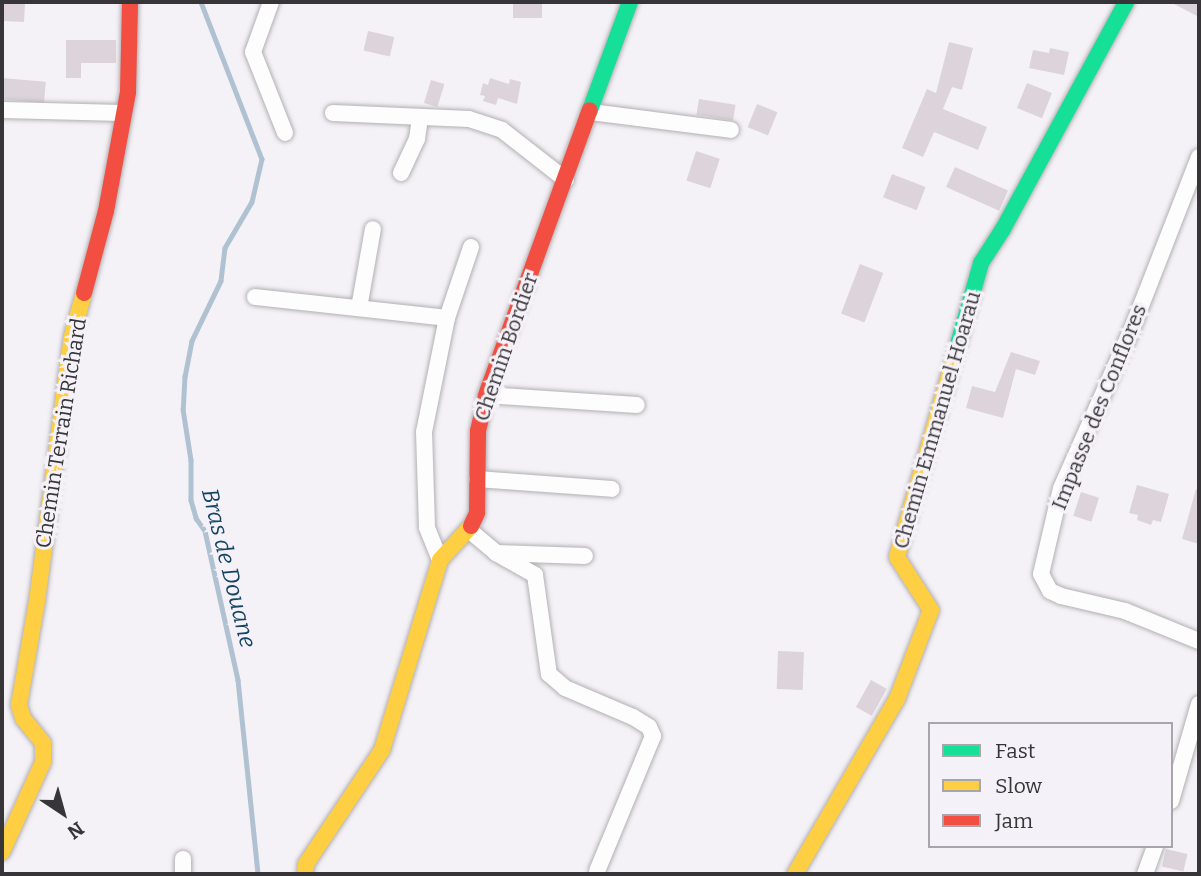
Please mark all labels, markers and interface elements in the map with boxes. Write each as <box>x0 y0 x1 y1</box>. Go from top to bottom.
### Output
street label: Chemin Bordier <box>469 270 543 424</box>
street label: Chemin Emmanuel Hoarau <box>888 288 986 552</box>
street label: Impasse des Conflores <box>1046 300 1152 514</box>
street label: Chemin Terrain Richard <box>30 316 92 550</box>
water label: Bras de Douane <box>196 486 262 650</box>
legend <box>928 722 1173 848</box>
text: Fast <box>995 738 1035 764</box>
text: Slow <box>995 773 1042 799</box>
north arrow <box>28 778 98 848</box>
text: Jam <box>995 808 1033 834</box>
text: N <box>63 817 88 844</box>

